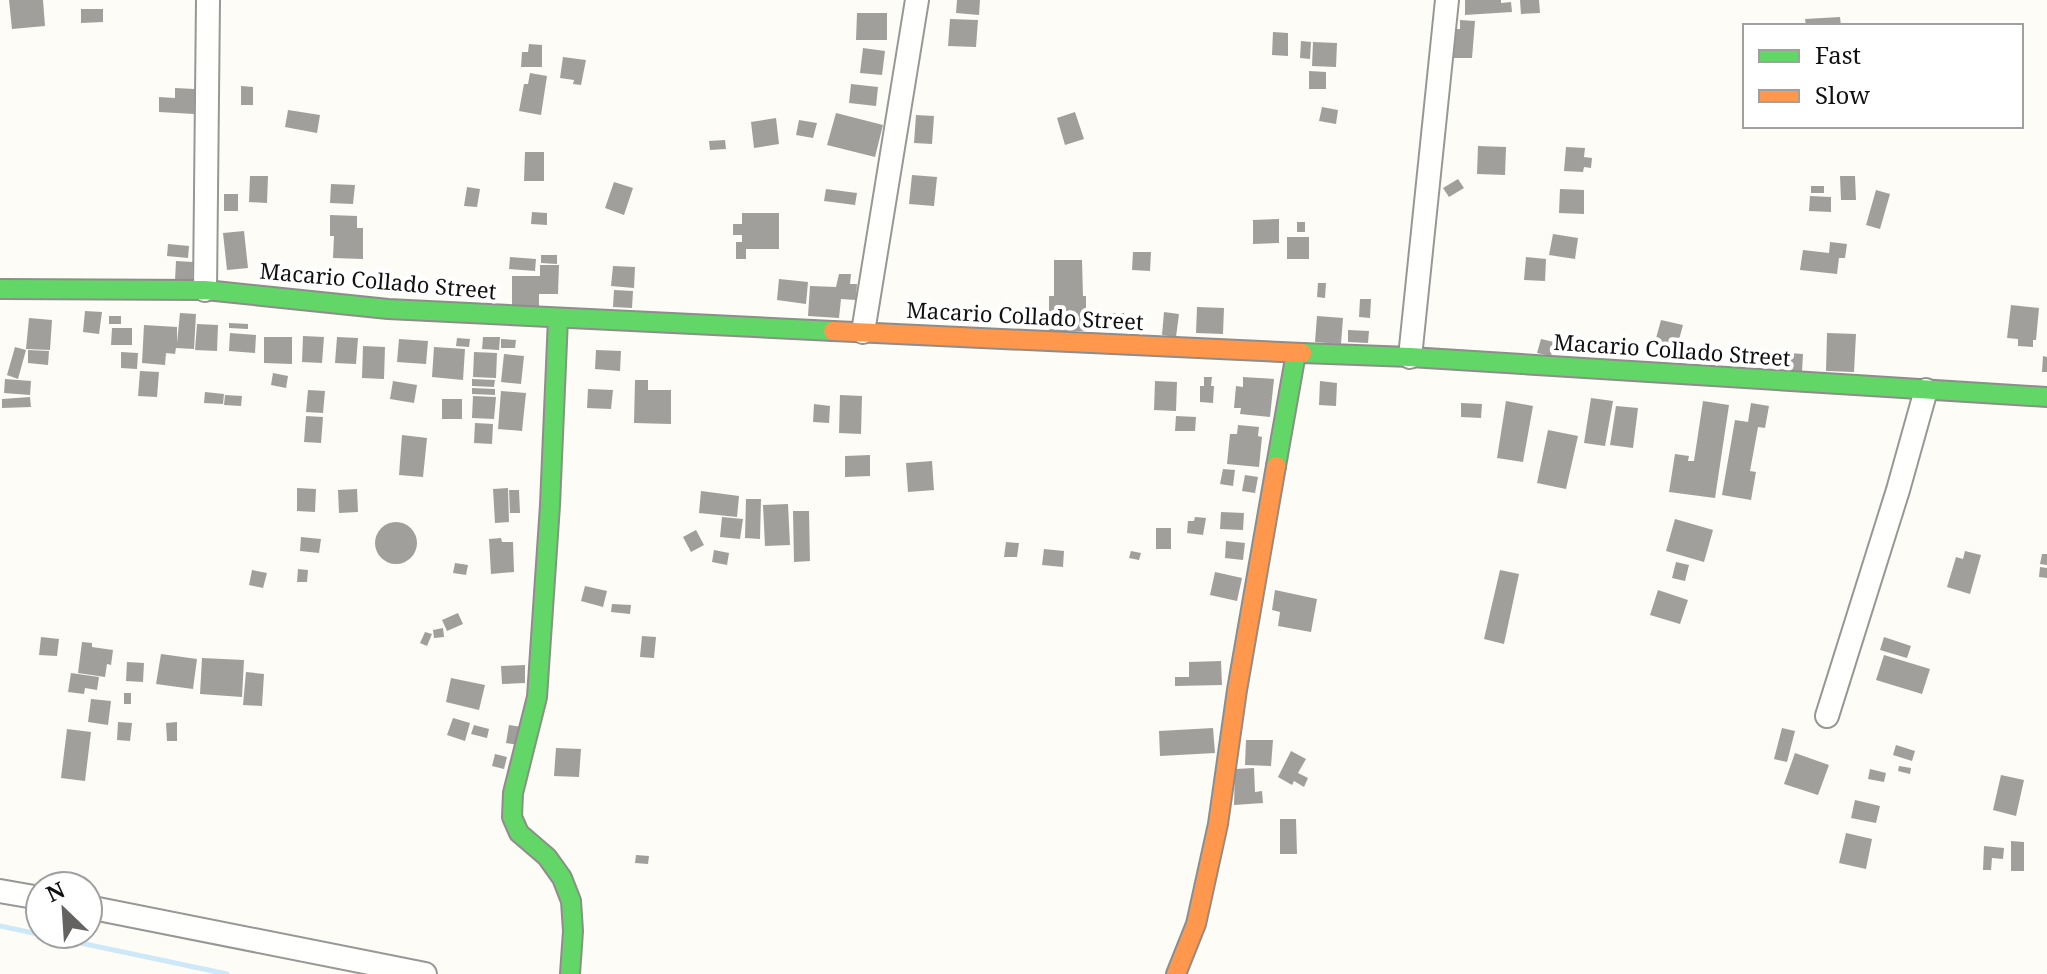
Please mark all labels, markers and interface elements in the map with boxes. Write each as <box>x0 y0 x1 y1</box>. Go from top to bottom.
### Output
legend <box>1743 24 2023 128</box>
text: Fast <box>1815 38 1861 71</box>
text: Slow <box>1815 78 1870 111</box>
street label: Macario Collado Street <box>258 255 498 305</box>
street label: Macario Collado Street <box>906 294 1145 336</box>
street label: Macario Collado Street <box>1553 326 1792 372</box>
north arrow <box>24 870 104 950</box>
text: N <box>41 874 69 908</box>

